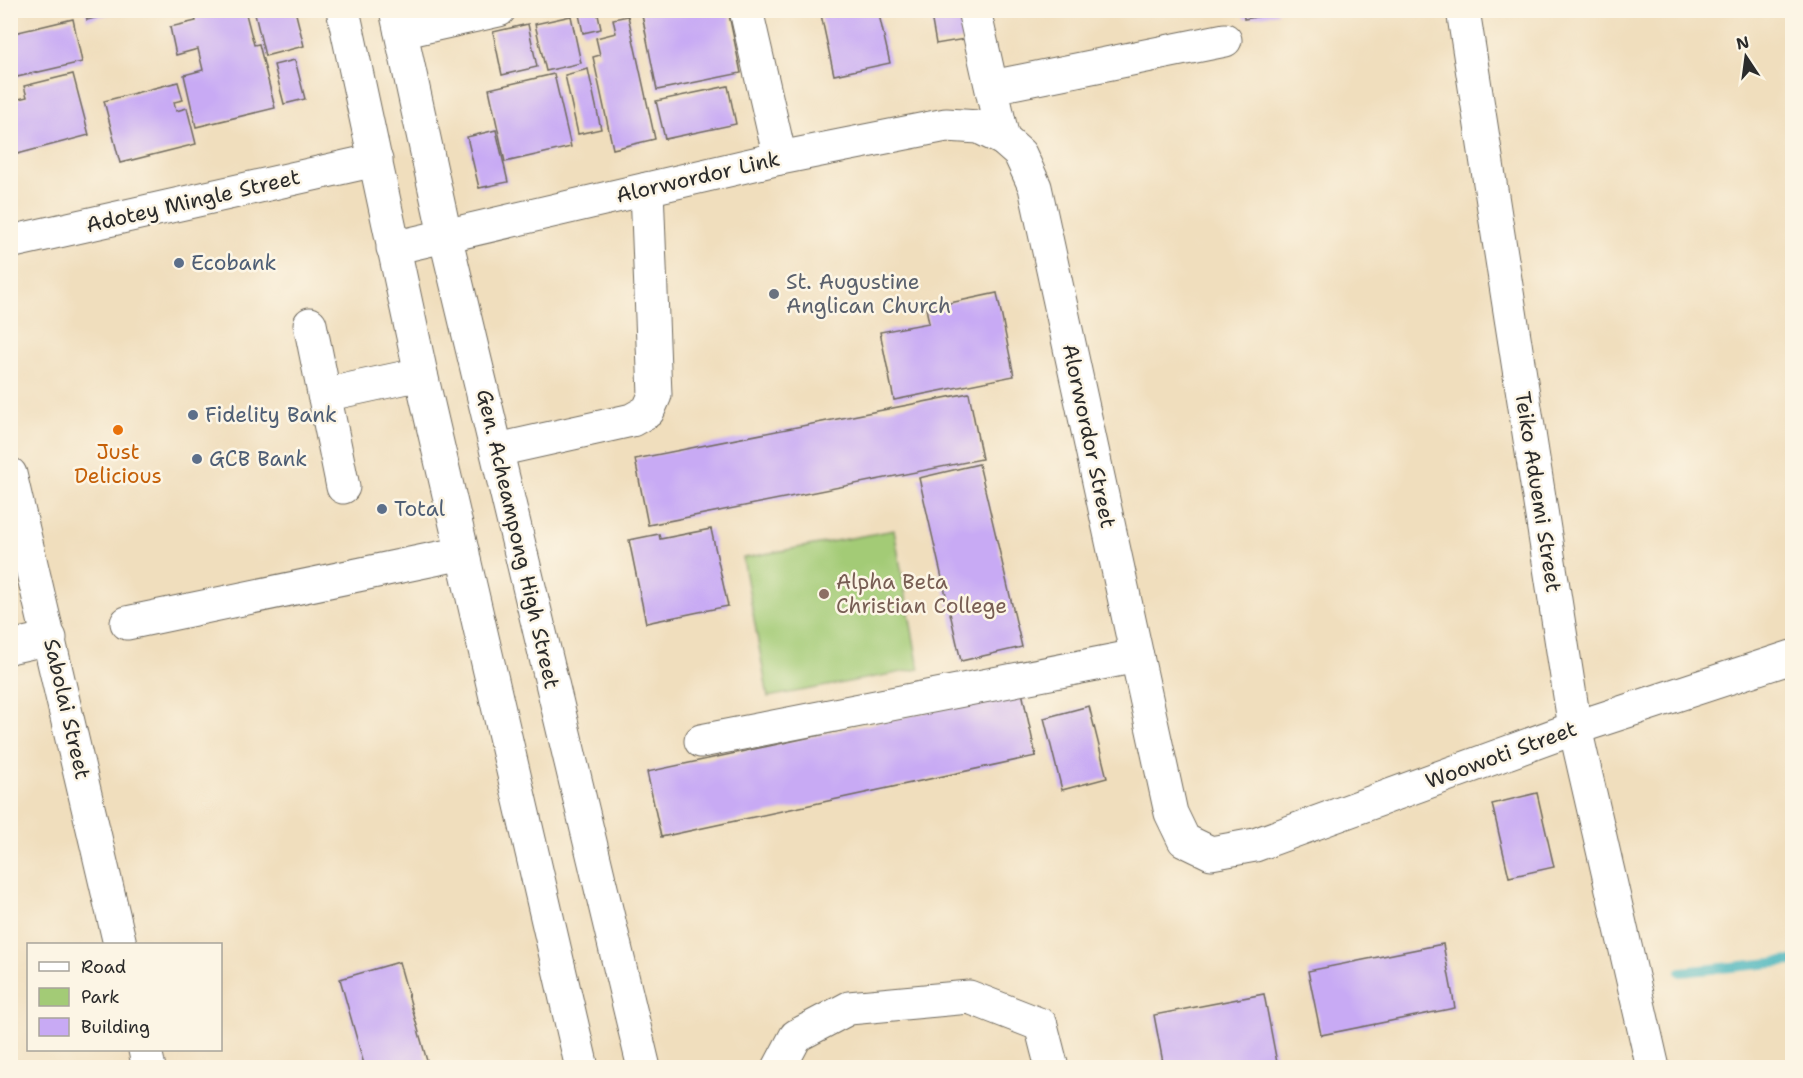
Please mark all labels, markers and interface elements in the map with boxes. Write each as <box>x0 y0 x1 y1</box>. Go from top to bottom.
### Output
north arrow <box>1716 27 1776 87</box>
text: N <box>1734 31 1751 55</box>
street label: Alorwordor Link <box>613 145 783 209</box>
street label: Adotey Mingle Street <box>83 163 303 239</box>
place label: Ecobank <box>191 249 277 277</box>
marker: Ecobank <box>172 256 186 270</box>
place label: St. Augustine Anglican Church <box>786 268 951 320</box>
marker: St. Augustine Anglican Church <box>767 287 781 301</box>
street label: Alorwordor Street <box>1056 341 1122 531</box>
street label: Gen. Acheampong High Street <box>470 386 566 692</box>
street label: Teiko Aduemi Street <box>1508 389 1568 595</box>
place label: Fidelity Bank <box>205 401 337 429</box>
marker: Fidelity Bank <box>186 408 200 422</box>
marker: Just Delicious <box>111 423 125 437</box>
place label: Just Delicious <box>74 438 162 490</box>
place label: GCB Bank <box>209 445 307 473</box>
marker: GCB Bank <box>190 452 204 466</box>
place label: Total <box>394 495 446 523</box>
marker: Total <box>375 502 389 516</box>
place label: Alpha Beta Christian College <box>836 568 1007 620</box>
marker: Alpha Beta Christian College <box>817 587 831 601</box>
street label: Sabolai Street <box>37 636 97 782</box>
street label: Woowoti Street <box>1422 715 1580 795</box>
legend <box>27 943 222 1051</box>
text: Road <box>81 955 126 979</box>
text: Park <box>81 985 120 1009</box>
text: Building <box>81 1015 150 1039</box>

